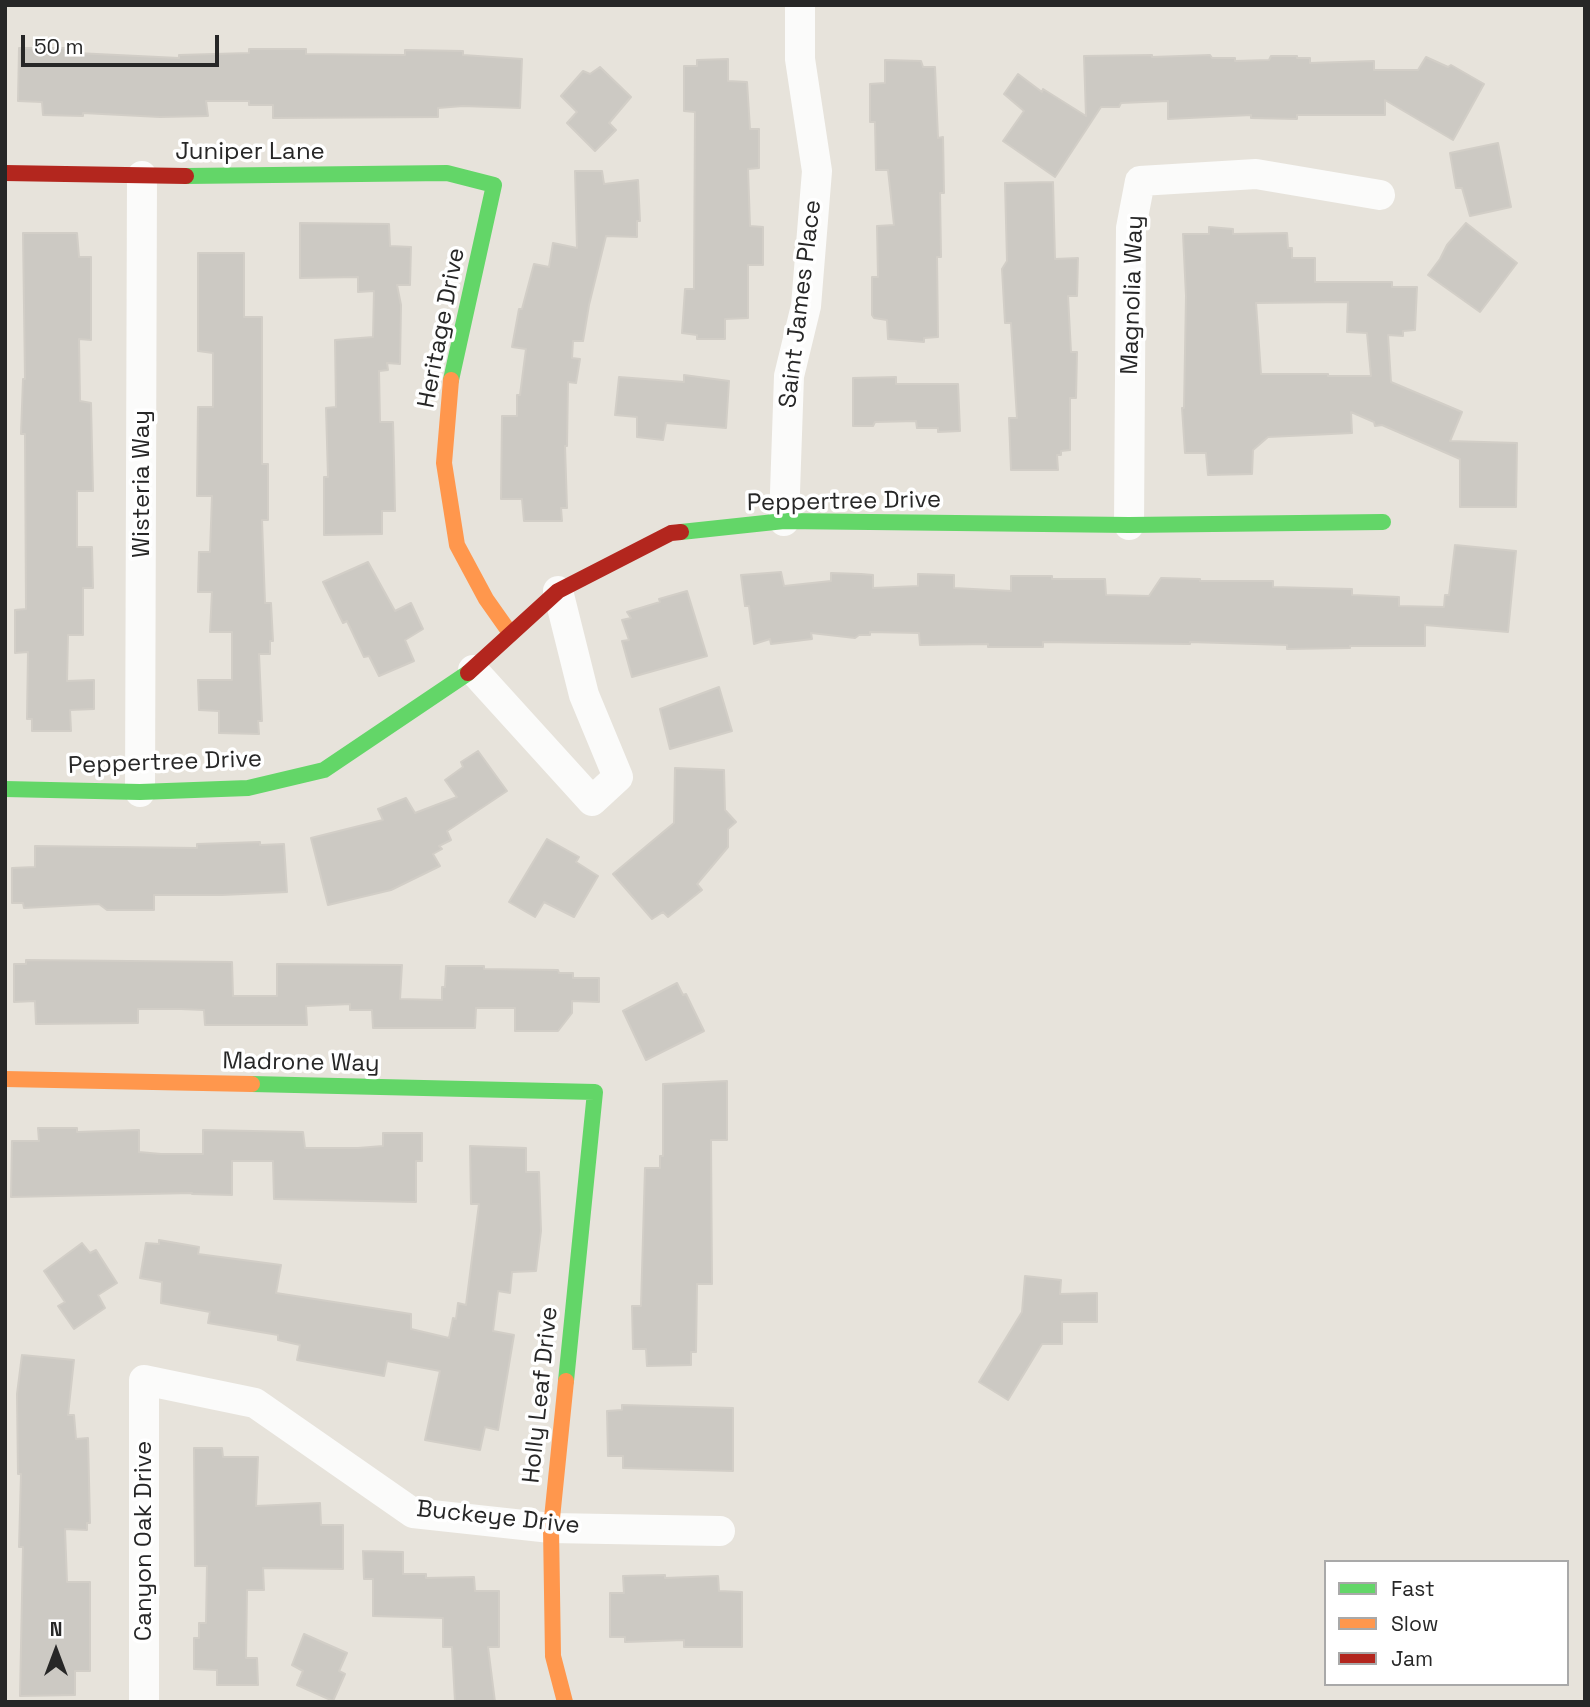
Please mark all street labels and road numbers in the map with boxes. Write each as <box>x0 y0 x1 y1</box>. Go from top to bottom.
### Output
street label: Juniper Lane <box>175 138 325 166</box>
street label: Saint James Place <box>774 198 828 410</box>
street label: Magnolia Way <box>1116 215 1150 375</box>
street label: Heritage Drive <box>412 245 472 411</box>
street label: Wisteria Way <box>128 410 156 558</box>
street label: Peppertree Drive <box>747 486 941 518</box>
street label: Peppertree Drive <box>67 745 263 781</box>
street label: Madrone Way <box>222 1047 380 1079</box>
street label: Holly Leaf Drive <box>517 1305 565 1485</box>
street label: Canyon Oak Drive <box>130 1441 158 1641</box>
street label: Buckeye Drive <box>415 1495 581 1541</box>

